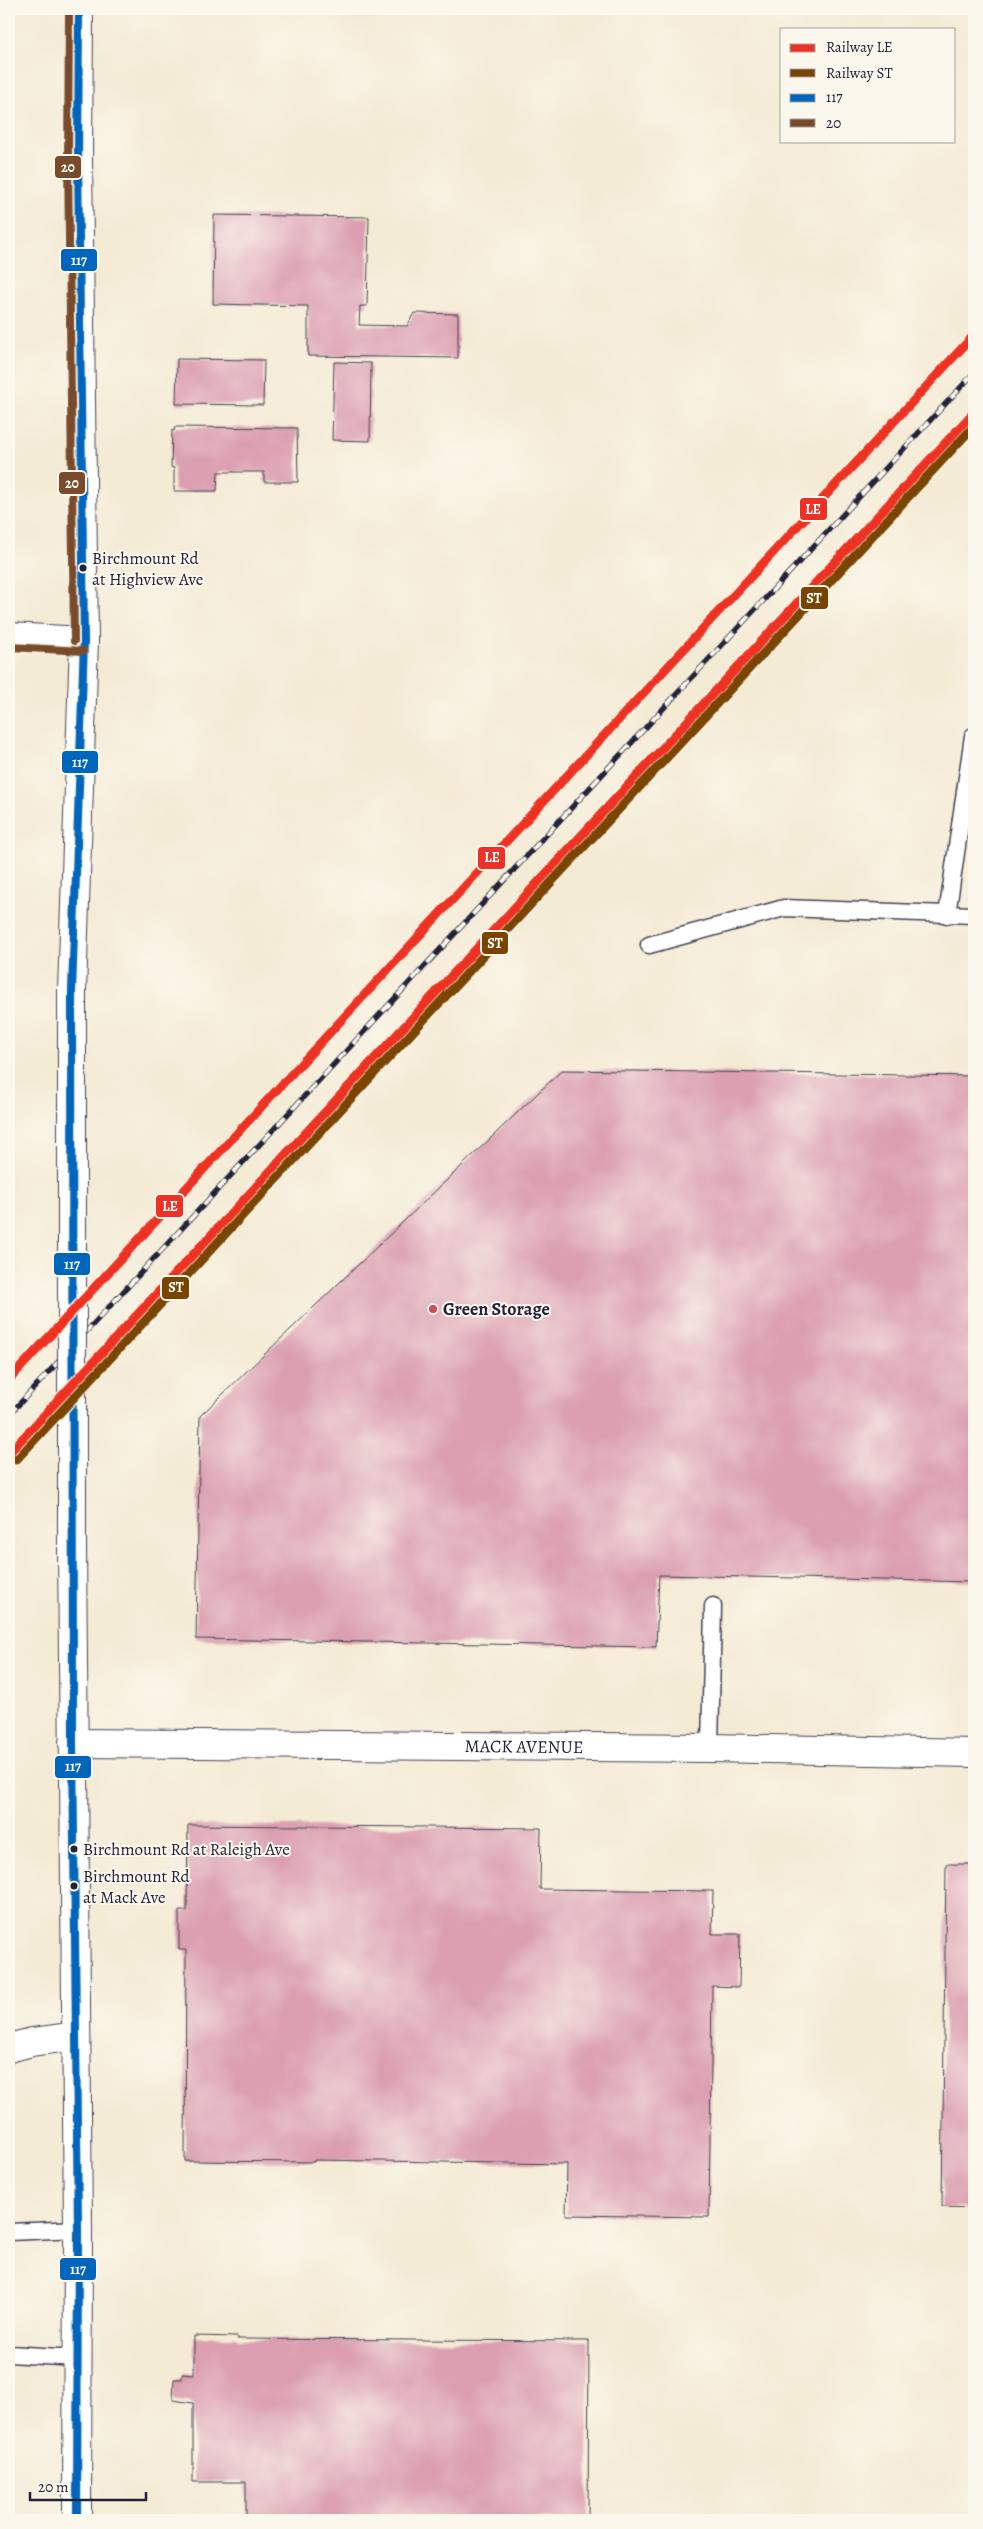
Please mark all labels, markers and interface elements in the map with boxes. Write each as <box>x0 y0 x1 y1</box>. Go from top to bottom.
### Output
legend <box>780 28 956 142</box>
text: Railway LE <box>826 37 893 57</box>
text: Railway ST <box>826 63 893 83</box>
text: 117 <box>826 87 843 107</box>
text: 20 <box>826 113 841 133</box>
line badge: 20 <box>54 155 82 179</box>
text: 20 <box>61 158 75 177</box>
line badge: 117 <box>60 248 98 272</box>
text: 117 <box>71 251 87 270</box>
line badge: 20 <box>58 471 86 495</box>
text: 20 <box>65 474 79 493</box>
line badge: LE <box>799 497 828 521</box>
text: LE <box>805 500 821 519</box>
place label: Birchmount Rd at Highview Ave <box>92 547 203 591</box>
marker: Birchmount Rd at Highview Ave <box>78 563 88 573</box>
line badge: ST <box>800 586 829 610</box>
text: ST <box>806 589 822 608</box>
line badge: 117 <box>61 750 99 774</box>
text: 117 <box>72 753 88 772</box>
line badge: LE <box>477 846 506 870</box>
text: LE <box>484 848 500 867</box>
line badge: ST <box>481 931 509 955</box>
text: ST <box>487 934 503 953</box>
line badge: LE <box>155 1194 184 1218</box>
text: LE <box>162 1197 178 1216</box>
line badge: 117 <box>53 1252 91 1276</box>
text: 117 <box>64 1255 80 1274</box>
line badge: ST <box>161 1276 190 1300</box>
text: ST <box>168 1278 184 1297</box>
place label: Green Storage <box>443 1297 550 1321</box>
marker: Green Storage <box>427 1303 439 1315</box>
street label: MACK AVENUE <box>464 1734 584 1759</box>
line badge: 117 <box>54 1755 92 1779</box>
text: 117 <box>65 1757 81 1776</box>
place label: Birchmount Rd at Raleigh Ave <box>83 1838 290 1861</box>
marker: Birchmount Rd at Raleigh Ave <box>69 1844 79 1854</box>
place label: Birchmount Rd at Mack Ave <box>83 1865 190 1909</box>
marker: Birchmount Rd at Mack Ave <box>69 1881 79 1891</box>
line badge: 117 <box>59 2257 97 2281</box>
text: 117 <box>70 2260 86 2279</box>
scale bar <box>30 2469 146 2501</box>
text: 20 m <box>38 2477 69 2497</box>

